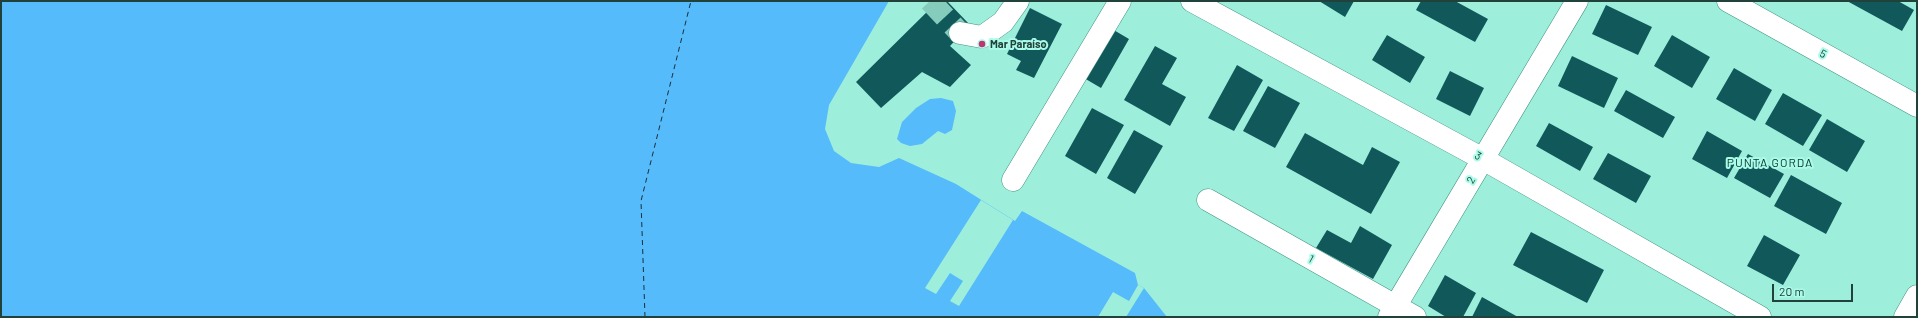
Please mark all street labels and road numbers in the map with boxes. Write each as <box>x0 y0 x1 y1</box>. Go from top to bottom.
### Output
street label: 5 <box>1817 47 1829 61</box>
street label: 3 <box>1472 149 1484 163</box>
street label: 2 <box>1464 174 1478 186</box>
street label: 1 <box>1306 252 1316 266</box>

